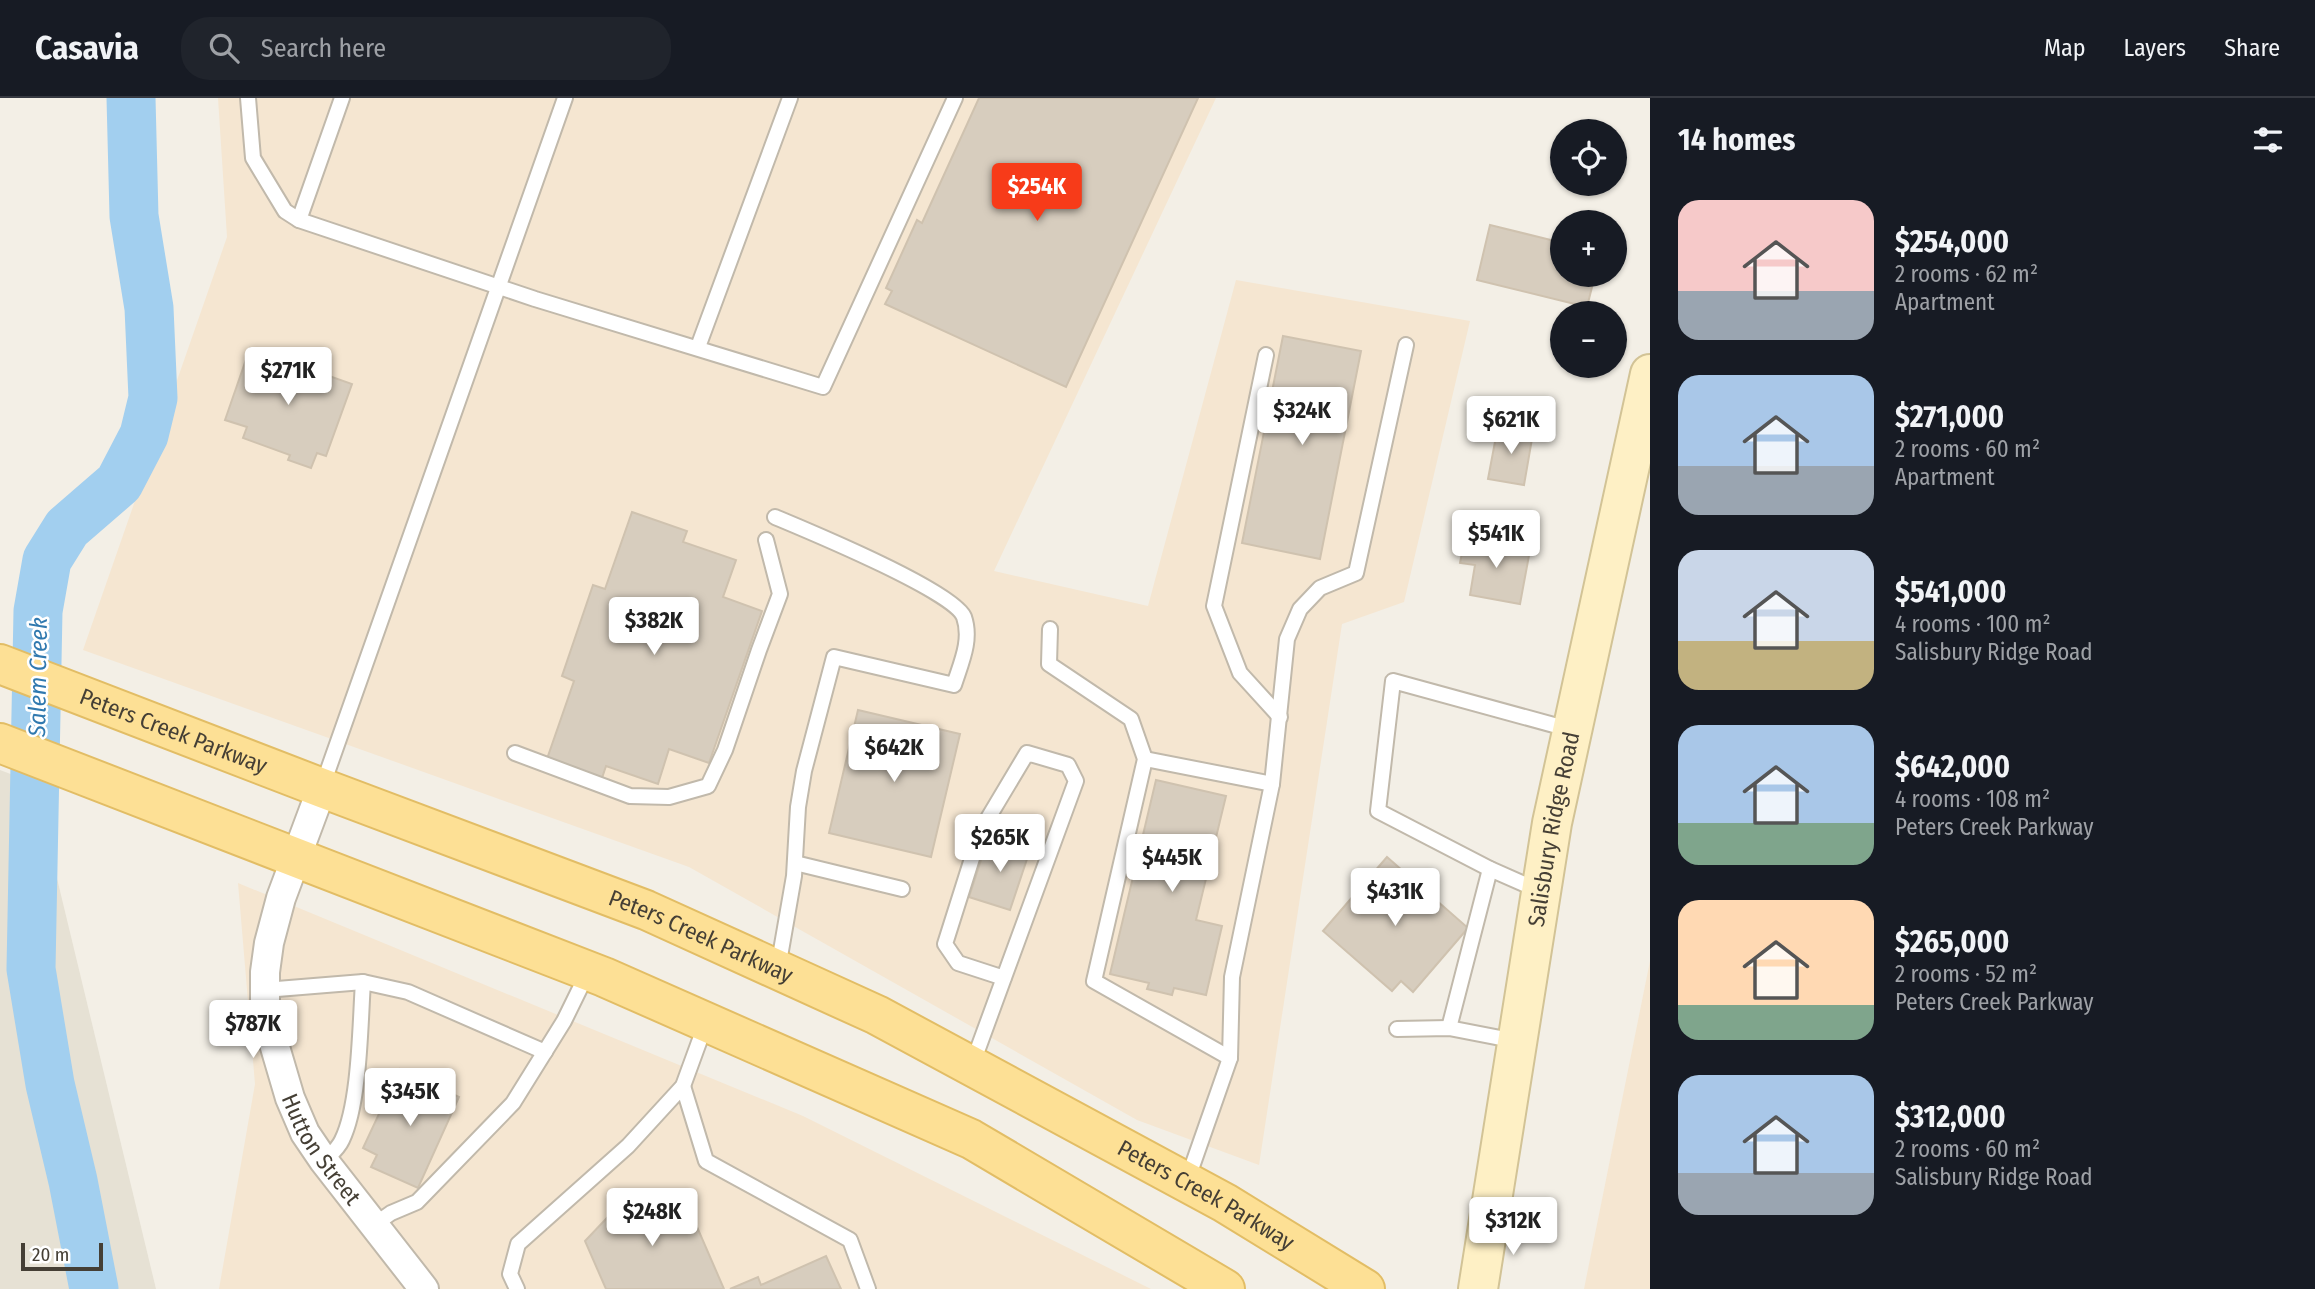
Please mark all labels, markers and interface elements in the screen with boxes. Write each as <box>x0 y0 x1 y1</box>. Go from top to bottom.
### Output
search box <box>181 17 671 80</box>
text: Casavia <box>35 28 139 68</box>
icon: search <box>205 29 243 67</box>
text: Search here <box>261 33 386 64</box>
text: Map <box>2044 34 2086 62</box>
text: Layers <box>2124 34 2186 62</box>
text: Share <box>2224 34 2280 62</box>
map controls <box>1550 119 1627 378</box>
button: locate <box>1550 119 1627 196</box>
icon: filters <box>2249 121 2287 159</box>
text: 14 homes <box>1678 122 1795 158</box>
pin: $254K <box>988 164 1086 223</box>
text: $254K <box>1008 172 1066 200</box>
button: + <box>1550 210 1627 287</box>
text: $254,000 <box>1895 224 2009 260</box>
icon: home <box>1734 228 1818 312</box>
text: 2 rooms · 62 m² <box>1895 260 2038 288</box>
text: Apartment <box>1895 288 1995 316</box>
button: − <box>1550 301 1627 378</box>
pin: $271K <box>239 348 337 407</box>
text: $271K <box>261 356 315 384</box>
pin: $324K <box>1253 388 1351 447</box>
text: $324K <box>1273 396 1331 424</box>
pin: $621K <box>1462 396 1560 456</box>
text: $271,000 <box>1895 399 2004 435</box>
icon: home <box>1734 403 1818 487</box>
text: $621K <box>1483 405 1539 433</box>
text: 2 rooms · 60 m² <box>1895 435 2040 463</box>
text: Apartment <box>1895 463 1995 491</box>
pin: $541K <box>1447 510 1545 570</box>
text: $541K <box>1468 519 1524 547</box>
text: $541,000 <box>1895 574 2006 610</box>
icon: home <box>1734 578 1818 662</box>
pin: $382K <box>605 598 703 657</box>
text: $382K <box>625 606 683 634</box>
text: 4 rooms · 100 m² <box>1895 610 2051 638</box>
water label: Salem Creek <box>23 617 53 738</box>
text: Salisbury Ridge Road <box>1895 638 2093 666</box>
street label: Peters Creek Parkway <box>76 682 272 780</box>
pin: $642K <box>845 724 943 784</box>
street label: Salisbury Ridge Road <box>1522 729 1586 929</box>
text: $642K <box>864 733 924 761</box>
text: $642,000 <box>1895 749 2010 785</box>
icon: home <box>1734 753 1818 837</box>
text: 4 rooms · 108 m² <box>1895 785 2050 813</box>
text: Peters Creek Parkway <box>1895 813 2094 841</box>
pin: $265K <box>951 814 1049 874</box>
text: $265K <box>971 823 1029 851</box>
pin: $445K <box>1123 834 1221 894</box>
text: $445K <box>1142 843 1202 871</box>
pin: $431K <box>1346 868 1444 928</box>
text: $431K <box>1367 877 1423 905</box>
street label: Peters Creek Parkway <box>605 883 798 989</box>
text: $265,000 <box>1895 924 2009 960</box>
icon: home <box>1734 928 1818 1012</box>
text: 2 rooms · 52 m² <box>1895 960 2037 988</box>
text: Peters Creek Parkway <box>1895 988 2094 1016</box>
pin: $787K <box>204 1000 302 1060</box>
text: $787K <box>225 1009 281 1037</box>
pin: $345K <box>361 1068 459 1128</box>
text: $345K <box>381 1077 439 1105</box>
street label: Hutton Street <box>276 1089 367 1211</box>
text: $312,000 <box>1895 1099 2006 1135</box>
icon: home <box>1734 1103 1818 1187</box>
street label: Peters Creek Parkway <box>1113 1134 1300 1257</box>
text: 2 rooms · 60 m² <box>1895 1135 2040 1163</box>
text: Salisbury Ridge Road <box>1895 1163 2093 1191</box>
pin: $248K <box>603 1188 701 1248</box>
text: $248K <box>623 1197 681 1225</box>
pin: $312K <box>1464 1198 1562 1257</box>
text: $312K <box>1485 1206 1541 1234</box>
scale bar <box>21 1240 103 1272</box>
text: 20 m <box>32 1243 69 1266</box>

